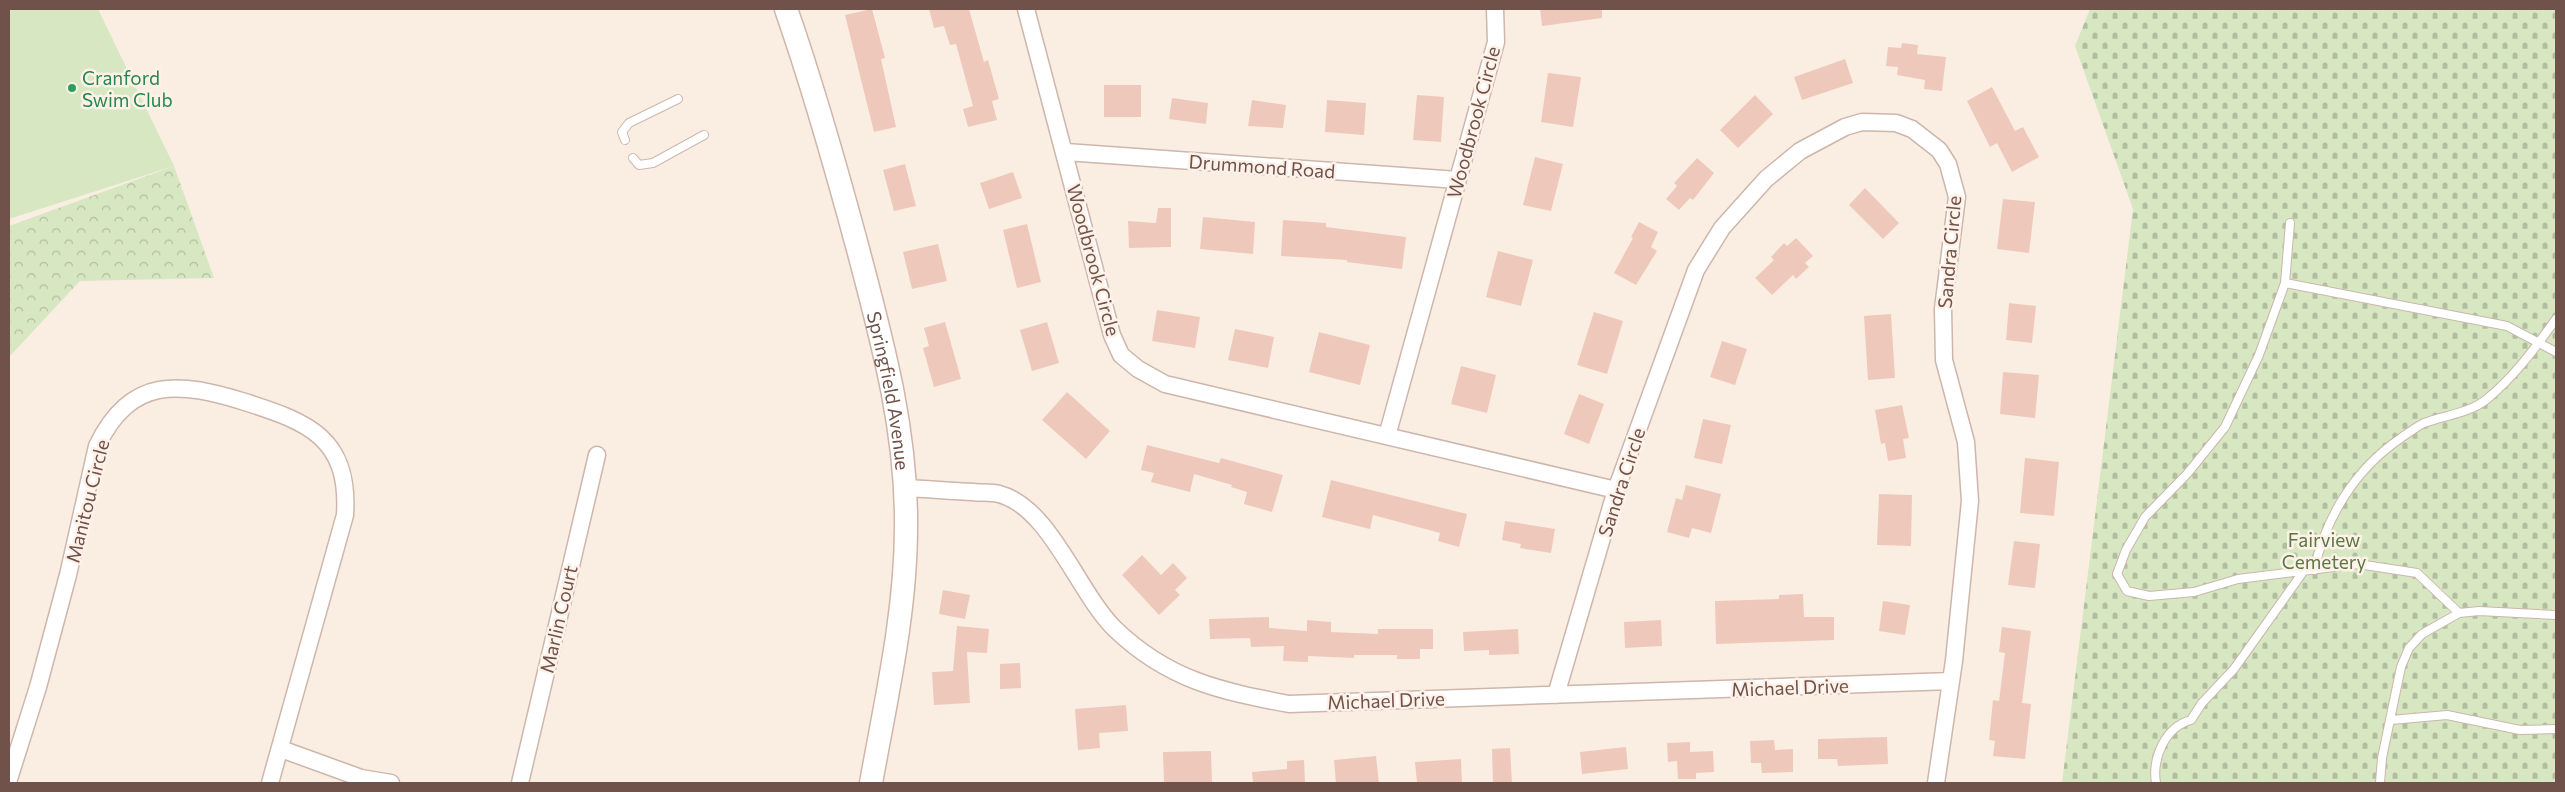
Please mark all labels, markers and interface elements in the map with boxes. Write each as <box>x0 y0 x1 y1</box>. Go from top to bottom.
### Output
street label: Woodbrook Circle <box>1442 44 1504 200</box>
place label: Cranford Swim Club <box>82 66 173 111</box>
marker: Cranford Swim Club <box>66 82 78 94</box>
street label: Drummond Road <box>1188 149 1336 183</box>
street label: Woodbrook Circle <box>1063 182 1125 338</box>
street label: Sandra Circle <box>1933 195 1965 309</box>
street label: Springfield Avenue <box>863 309 915 471</box>
street label: Sandra Circle <box>1593 425 1649 539</box>
street label: Manitou Circle <box>61 437 113 565</box>
park label: Fairview Cemetery <box>2282 528 2366 573</box>
street label: Marlin Court <box>534 563 582 675</box>
street label: Michael Drive <box>1731 673 1849 701</box>
street label: Michael Drive <box>1327 686 1445 714</box>

